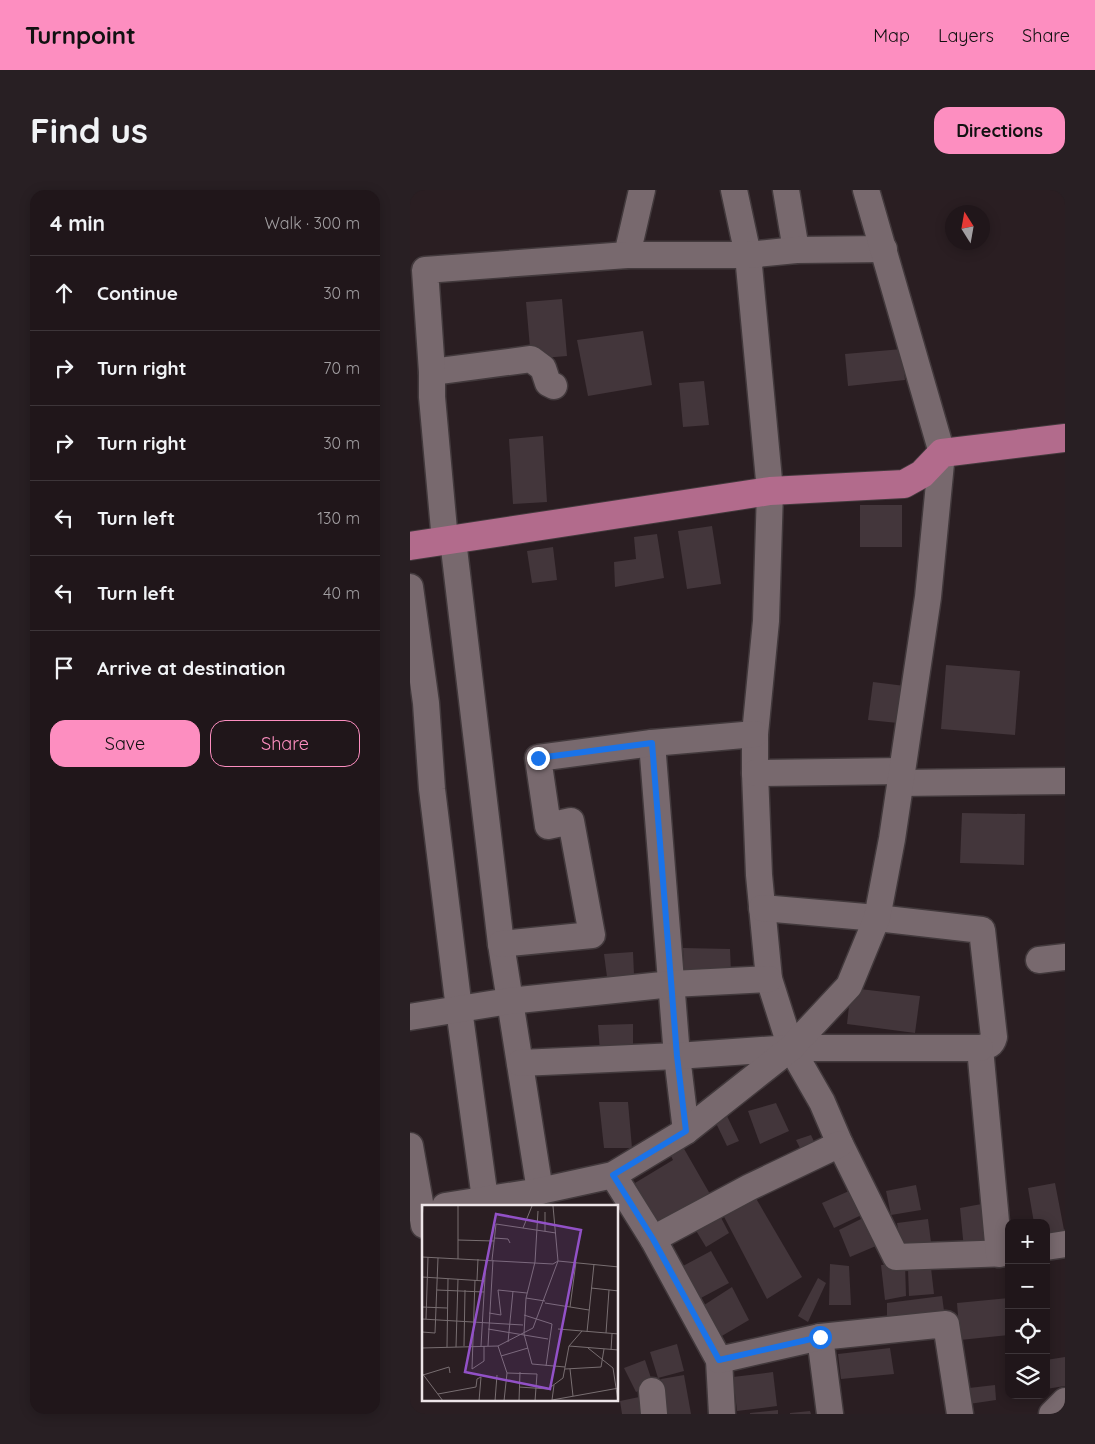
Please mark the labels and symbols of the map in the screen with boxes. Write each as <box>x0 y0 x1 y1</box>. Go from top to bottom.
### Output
north arrow <box>945 205 990 250</box>
route end <box>527 747 550 770</box>
inset map <box>422 1205 619 1402</box>
route start <box>809 1326 832 1349</box>

